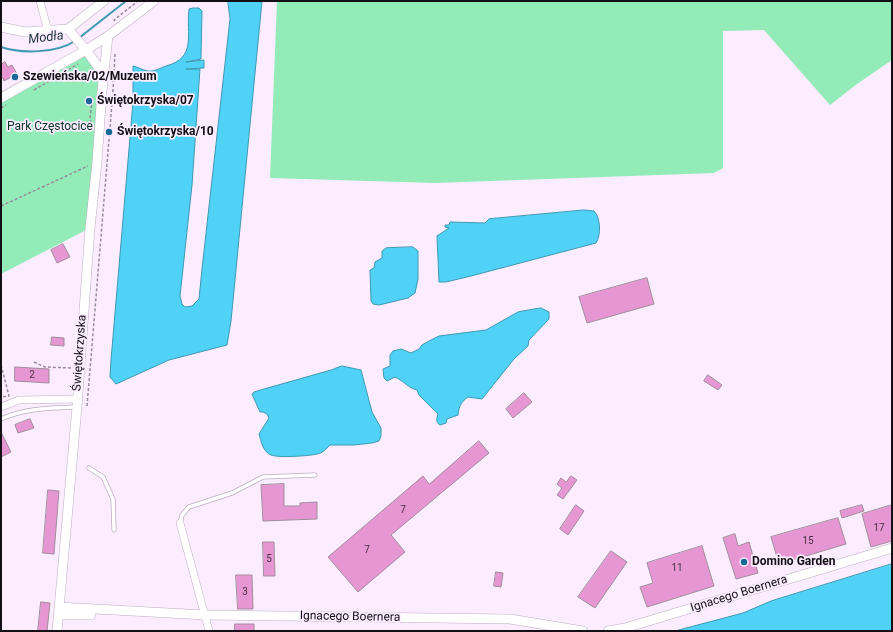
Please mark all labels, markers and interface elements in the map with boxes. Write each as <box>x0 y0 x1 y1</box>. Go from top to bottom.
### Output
water label: Modła <box>27 28 65 48</box>
place label: Szewieńska/02/Muzeum <box>23 70 157 84</box>
marker: Szewieńska/02/Muzeum <box>10 72 20 82</box>
place label: Świętokrzyska/07 <box>97 94 194 108</box>
marker: Świętokrzyska/07 <box>84 96 94 106</box>
park label: Park Częstocice <box>7 120 93 134</box>
place label: Świętokrzyska/10 <box>117 125 214 139</box>
marker: Świętokrzyska/10 <box>104 127 114 137</box>
street label: Świętokrzyska <box>70 314 90 392</box>
house number: 2 <box>29 369 35 381</box>
house number: 7 <box>400 504 406 516</box>
house number: 17 <box>873 522 885 534</box>
house number: 15 <box>802 535 814 547</box>
house number: 7 <box>364 544 370 556</box>
house number: 5 <box>266 553 272 565</box>
place label: Domino Garden <box>752 555 835 569</box>
marker: Domino Garden <box>739 557 749 567</box>
house number: 11 <box>671 562 683 574</box>
street label: Ignacego Boernera <box>689 572 789 616</box>
house number: 3 <box>242 586 248 598</box>
street label: Ignacego Boernera <box>300 609 400 625</box>

